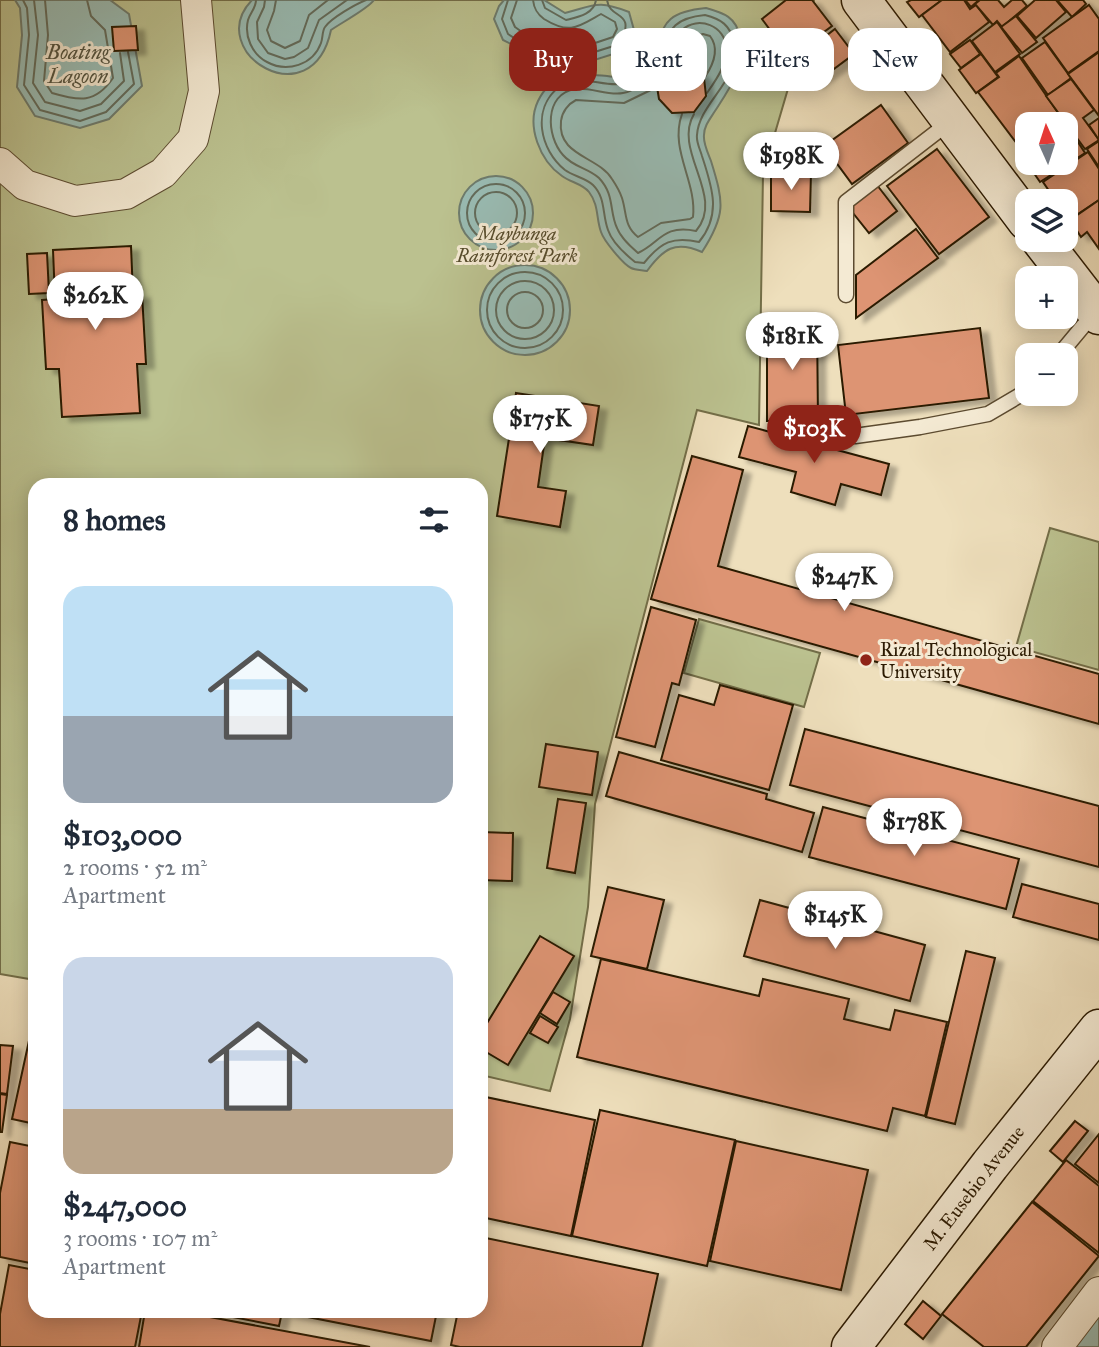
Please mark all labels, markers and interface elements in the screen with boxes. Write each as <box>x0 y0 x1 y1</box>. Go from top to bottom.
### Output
chip: Buy <box>509 28 597 91</box>
chip: Rent <box>611 28 707 91</box>
chip: Filters <box>721 28 834 91</box>
chip: New <box>848 28 942 91</box>
water label: Boating Lagoon <box>45 39 111 89</box>
north arrow <box>1015 112 1078 175</box>
map controls <box>1015 112 1078 406</box>
pin: $198K <box>742 132 840 192</box>
text: $198K <box>759 141 823 169</box>
button: layers <box>1015 189 1078 252</box>
park label: Maybunga Rainforest Park <box>456 222 578 267</box>
button: + <box>1015 266 1078 329</box>
pin: $262K <box>46 272 144 332</box>
text: $262K <box>63 281 127 309</box>
pin: $181K <box>743 312 841 372</box>
text: $181K <box>762 321 822 349</box>
button: − <box>1015 343 1078 406</box>
pin: $175K <box>491 396 589 455</box>
text: $175K <box>509 404 571 432</box>
pin: $103K <box>765 406 863 465</box>
text: $103K <box>783 414 845 442</box>
icon: filters <box>415 501 453 539</box>
text: 8 homes <box>63 502 166 538</box>
pin: $247K <box>795 554 893 613</box>
text: $247K <box>811 562 877 590</box>
icon: home <box>195 632 321 758</box>
place label: Rizal Technological University <box>880 638 1033 683</box>
marker: Rizal Technological University <box>858 652 874 668</box>
pin: $178K <box>865 798 963 858</box>
text: $178K <box>882 807 946 835</box>
text: $103,000 <box>63 817 182 853</box>
text: 2 rooms · 52 m² <box>63 853 207 881</box>
text: Apartment <box>63 881 166 909</box>
pin: $145K <box>786 892 884 951</box>
text: $145K <box>804 900 866 928</box>
icon: home <box>195 1003 321 1129</box>
street label: M. Eusebio Avenue <box>918 1121 1029 1254</box>
text: $247,000 <box>63 1188 187 1224</box>
text: 3 rooms · 107 m² <box>63 1224 217 1252</box>
text: Apartment <box>63 1252 166 1280</box>

